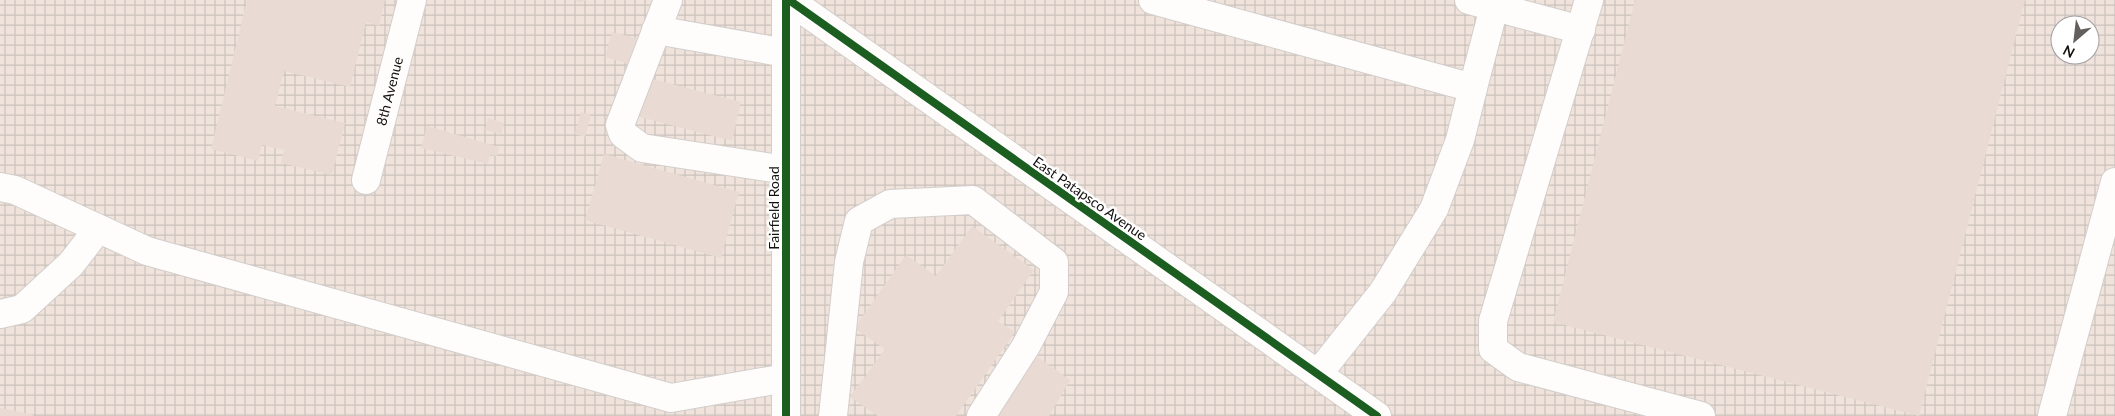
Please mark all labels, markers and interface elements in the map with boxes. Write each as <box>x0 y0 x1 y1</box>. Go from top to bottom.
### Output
north arrow <box>2050 15 2100 65</box>
text: N <box>2060 42 2077 62</box>
street label: 8th Avenue <box>372 55 406 127</box>
street label: East Patapsco Avenue <box>1030 152 1150 244</box>
street label: Fairfield Road <box>765 166 782 250</box>

